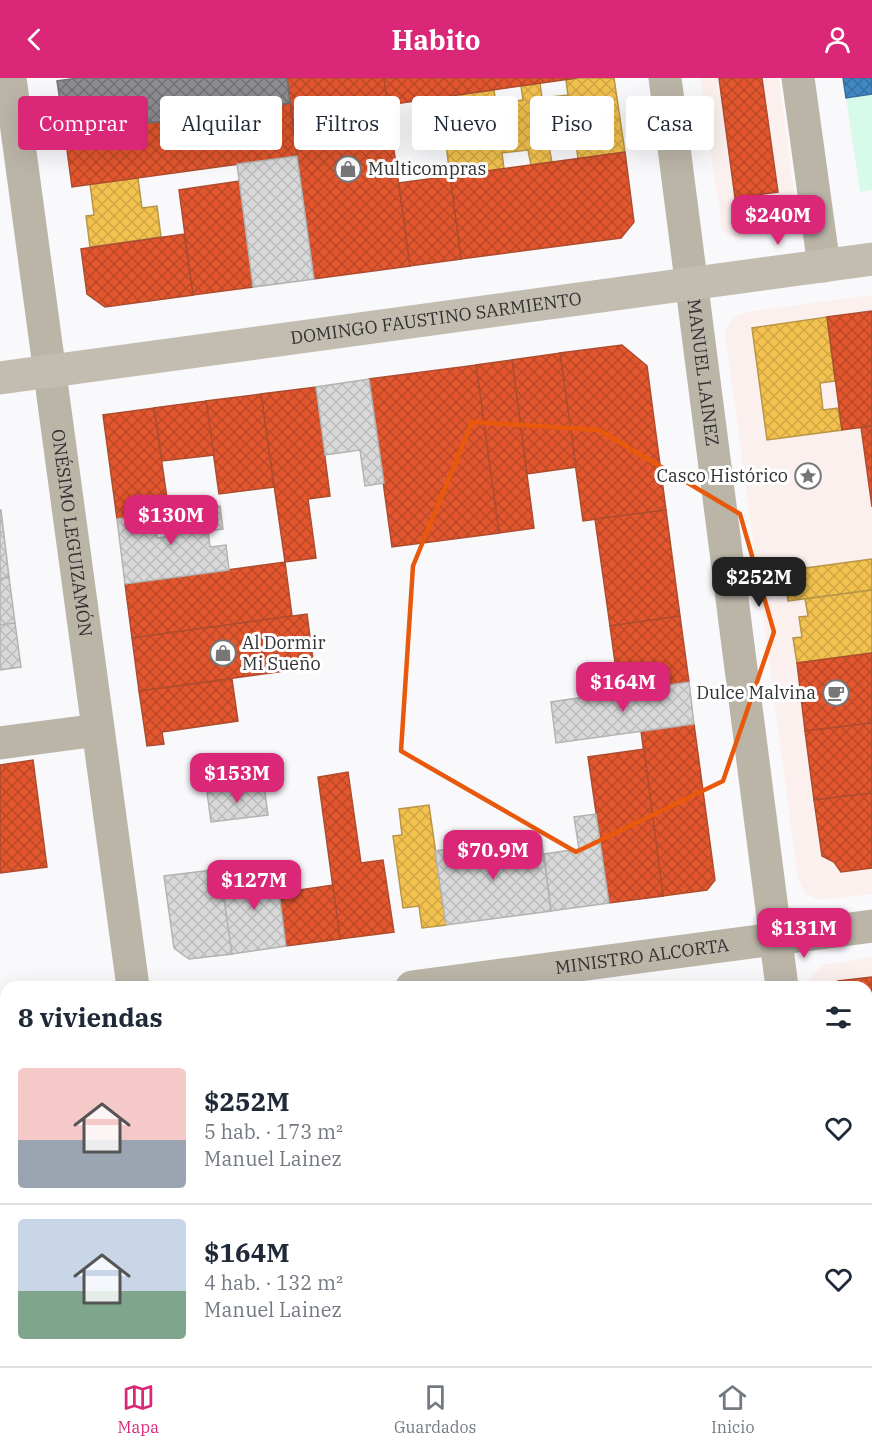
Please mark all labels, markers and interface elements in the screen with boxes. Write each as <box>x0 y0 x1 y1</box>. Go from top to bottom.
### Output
text: Habito <box>391 22 481 57</box>
icon: back <box>18 23 51 56</box>
icon: person <box>821 23 854 56</box>
chip: Comprar <box>18 96 148 150</box>
chip: Alquilar <box>160 96 282 150</box>
chip: Filtros <box>294 96 400 150</box>
chip: Nuevo <box>412 96 518 150</box>
chip: Piso <box>530 96 614 150</box>
chip: Casa <box>626 96 714 150</box>
shop icon: Multicompras <box>333 154 363 184</box>
place label: Multicompras <box>368 157 486 180</box>
pin: $240M <box>736 195 820 246</box>
text: $240M <box>745 201 811 228</box>
street label: DOMINGO FAUSTINO SARMIENTO <box>289 287 583 349</box>
street label: MANUEL LAINEZ <box>683 298 724 447</box>
street label: ONÉSIMO LEGUIZAMÓN <box>47 428 97 638</box>
place icon: Casco Histórico <box>793 461 823 491</box>
place label: Casco Histórico <box>657 464 788 487</box>
pin: $130M <box>129 495 213 546</box>
text: $130M <box>138 501 204 528</box>
pin: $252M <box>717 557 801 608</box>
text: $252M <box>726 563 792 590</box>
place label: Al Dormir Mi Sueño <box>242 631 325 675</box>
shop icon: Al Dormir Mi Sueño <box>208 638 238 668</box>
pin: $164M <box>581 662 665 713</box>
text: $164M <box>590 668 656 695</box>
cafe icon: Dulce Malvina <box>821 678 851 708</box>
place label: Dulce Malvina <box>696 681 816 704</box>
pin: $153M <box>195 753 279 804</box>
text: $153M <box>204 759 270 786</box>
pin: $70.9M <box>444 830 542 881</box>
text: $70.9M <box>457 836 529 863</box>
pin: $127M <box>212 860 296 911</box>
text: $127M <box>221 866 287 893</box>
pin: $131M <box>762 908 846 959</box>
text: $131M <box>771 914 837 941</box>
street label: MINISTRO ALCORTA <box>554 933 731 979</box>
text: 8 viviendas <box>18 1000 163 1034</box>
icon: filters <box>822 1001 855 1034</box>
text: $252M <box>204 1084 290 1118</box>
icon: home <box>66 1092 138 1164</box>
icon: heart <box>822 1112 855 1145</box>
text: 5 hab. · 173 m² <box>204 1118 343 1145</box>
text: Manuel Lainez <box>204 1145 342 1172</box>
text: $164M <box>204 1235 290 1269</box>
icon: home <box>66 1243 138 1315</box>
icon: heart <box>822 1263 855 1296</box>
text: 4 hab. · 132 m² <box>204 1269 343 1296</box>
text: Manuel Lainez <box>204 1296 342 1323</box>
tab: Mapa <box>118 1381 159 1437</box>
tab: Guardados <box>394 1381 476 1437</box>
tab: Inicio <box>711 1381 754 1437</box>

